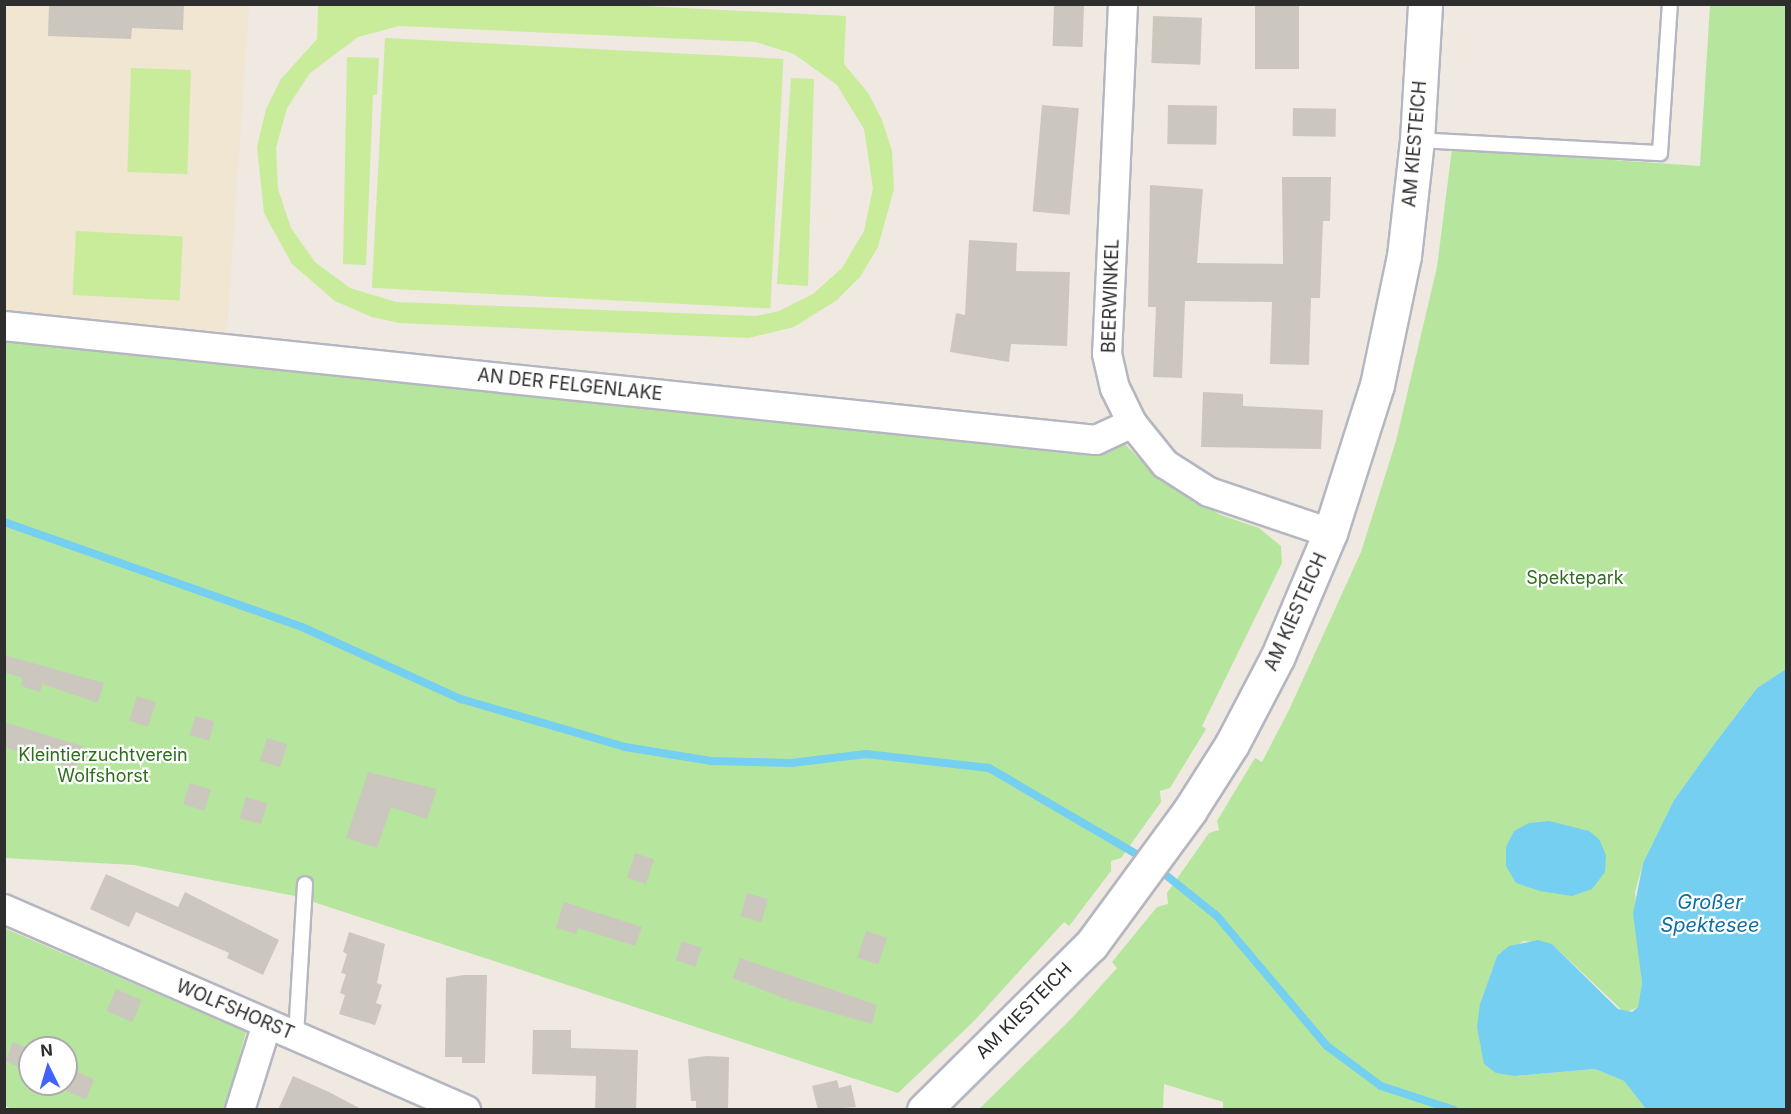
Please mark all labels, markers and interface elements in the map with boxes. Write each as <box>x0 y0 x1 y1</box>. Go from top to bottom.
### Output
street label: AM KIESTEICH <box>1399 80 1431 208</box>
street label: BEERWINKEL <box>1098 239 1124 353</box>
street label: AN DER FELGENLAKE <box>476 365 664 405</box>
street label: AM KIESTEICH <box>1260 550 1332 674</box>
park label: Spektepark <box>1526 567 1624 589</box>
park label: Kleintierzuchtverein Wolfshorst <box>18 745 188 788</box>
water label: Großer Spektesee <box>1660 891 1760 938</box>
street label: AM KIESTEICH <box>972 959 1076 1063</box>
street label: WOLFSHORST <box>173 975 297 1045</box>
north arrow <box>18 1036 78 1096</box>
text: N <box>40 1040 54 1061</box>

